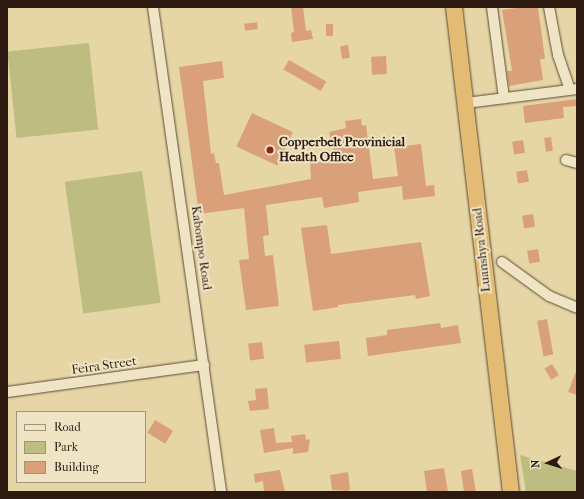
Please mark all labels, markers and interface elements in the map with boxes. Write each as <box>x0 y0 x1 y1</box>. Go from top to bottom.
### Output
place label: Copperbelt Provinicial Health Office <box>279 135 405 166</box>
marker: Copperbelt Provinicial Health Office <box>264 144 276 156</box>
street label: Kabompo Road <box>187 205 215 291</box>
street label: Luanshya Road <box>470 207 494 293</box>
street label: Feira Street <box>70 354 138 378</box>
legend <box>16 411 146 483</box>
text: Road <box>54 420 81 434</box>
text: Park <box>54 440 78 454</box>
north arrow <box>528 443 568 483</box>
text: N <box>529 459 542 469</box>
text: Building <box>54 460 99 474</box>

